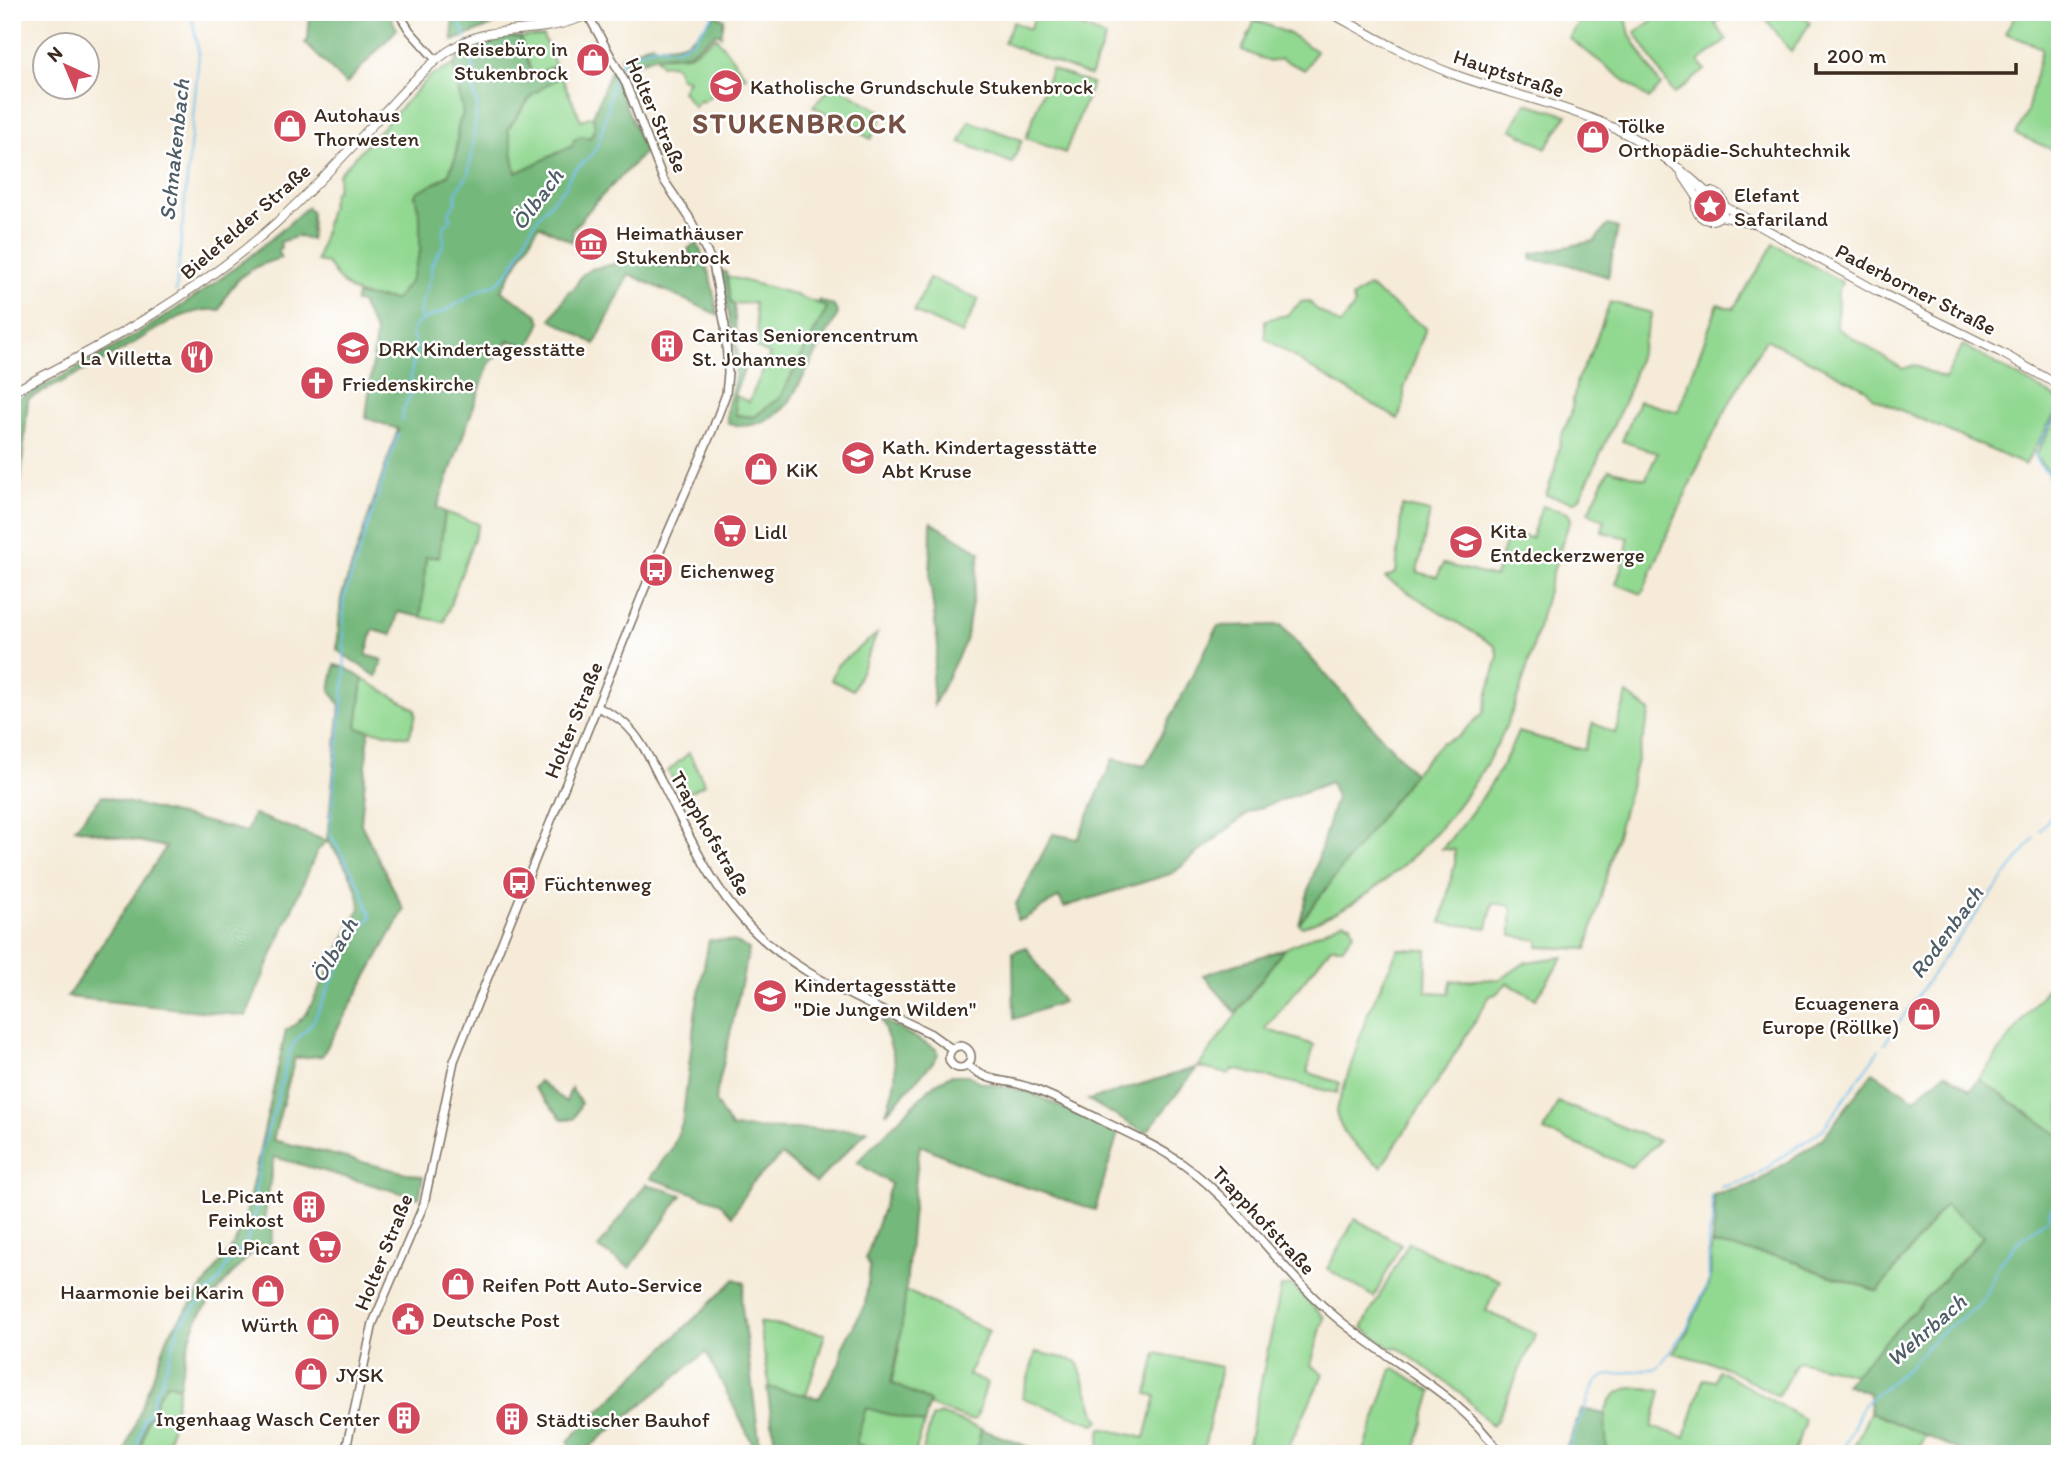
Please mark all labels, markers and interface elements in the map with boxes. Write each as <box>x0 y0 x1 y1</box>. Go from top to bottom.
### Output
north arrow <box>32 32 102 102</box>
scale bar <box>1816 32 2016 76</box>
place label: Reisebüro in Stukenbrock <box>454 36 568 85</box>
text: N <box>42 41 67 67</box>
shop icon: Reisebüro in Stukenbrock <box>574 41 612 79</box>
street label: Hauptstraße <box>1450 43 1568 103</box>
text: 200 m <box>1827 43 1887 68</box>
street label: Holter Straße <box>620 53 694 177</box>
school or university icon: Katholische Grundschule Stukenbrock <box>707 67 745 105</box>
place label: Katholische Grundschule Stukenbrock <box>750 74 1094 99</box>
water label: Schnakenbach <box>153 78 195 222</box>
place label: Autohaus Thorwesten <box>314 102 419 151</box>
district label: STUKENBROCK <box>692 106 908 140</box>
shop icon: Autohaus Thorwesten <box>271 107 309 145</box>
place label: Tölke Orthopädie-Schuhtechnik <box>1618 113 1851 162</box>
shop icon: Tölke Orthopädie-Schuhtechnik <box>1574 118 1612 156</box>
street label: Bielefelder Straße <box>175 157 315 285</box>
water label: Ölbach <box>505 162 570 235</box>
place label: Elefant Safariland <box>1734 182 1828 231</box>
place icon: Elefant Safariland <box>1691 187 1729 225</box>
place label: Heimathäuser Stukenbrock <box>616 220 743 269</box>
museum icon: Heimathäuser Stukenbrock <box>572 225 610 263</box>
street label: Paderborner Straße <box>1831 238 2001 340</box>
place label: Caritas Seniorencentrum St. Johannes <box>692 322 919 371</box>
building icon: Caritas Seniorencentrum St. Johannes <box>648 327 686 365</box>
school or university icon: DRK Kindertagesstätte <box>334 329 372 367</box>
place label: DRK Kindertagesstätte <box>378 336 585 361</box>
restaurant icon: La Villetta <box>178 338 216 376</box>
place label: La Villetta <box>80 345 172 370</box>
church icon: Friedenskirche <box>298 364 336 402</box>
place label: Friedenskirche <box>342 371 474 396</box>
place label: Kath. Kindertagesstätte Abt Kruse <box>882 434 1097 483</box>
school or university icon: Kath. Kindertagesstätte Abt Kruse <box>839 439 877 477</box>
shop icon: KiK <box>742 450 780 488</box>
place label: KiK <box>786 457 818 482</box>
supermarket icon: Lidl <box>711 512 749 550</box>
place label: Kita Entdeckerzwerge <box>1490 518 1645 567</box>
place label: Lidl <box>754 519 788 544</box>
school or university icon: Kita Entdeckerzwerge <box>1447 523 1485 561</box>
bus stop icon: Eichenweg <box>637 551 675 589</box>
place label: Eichenweg <box>680 558 775 583</box>
street label: Holter Straße <box>538 658 608 782</box>
street label: Trapphofstraße <box>665 766 757 900</box>
bus stop icon: Füchtenweg <box>500 864 538 902</box>
place label: Füchtenweg <box>544 871 652 896</box>
water label: Rodenbach <box>1903 880 1989 984</box>
water label: Ölbach <box>304 912 364 987</box>
place label: Kindertagesstätte "Die Jungen Wilden" <box>794 972 976 1021</box>
school or university icon: Kindertagesstätte "Die Jungen Wilden" <box>751 977 789 1015</box>
place label: Ecuagenera Europe (Röllke) <box>1762 990 1899 1039</box>
shop icon: Ecuagenera Europe (Röllke) <box>1905 995 1943 1033</box>
street label: Trapphofstraße <box>1207 1160 1321 1280</box>
place label: Le.Picant Feinkost <box>201 1183 284 1232</box>
building icon: Le.Picant Feinkost <box>290 1188 328 1226</box>
street label: Holter Straße <box>348 1190 418 1314</box>
supermarket icon: Le.Picant <box>306 1228 344 1266</box>
place label: Le.Picant <box>217 1235 300 1260</box>
shop icon: Reifen Pott Auto-Service <box>439 1265 477 1303</box>
shop icon: Haarmonie bei Karin <box>249 1272 287 1310</box>
place label: Reifen Pott Auto-Service <box>482 1272 702 1297</box>
place label: Haarmonie bei Karin <box>60 1279 244 1304</box>
water label: Wehrbach <box>1880 1288 1972 1372</box>
public building icon: Deutsche Post <box>389 1300 427 1338</box>
shop icon: Würth <box>304 1305 342 1343</box>
place label: Deutsche Post <box>432 1307 560 1332</box>
place label: Würth <box>241 1312 298 1337</box>
shop icon: JYSK <box>292 1355 330 1393</box>
place label: JYSK <box>336 1362 384 1387</box>
building icon: Ingenhaag Wasch Center <box>385 1399 423 1437</box>
building icon: Städtischer Bauhof <box>493 1400 531 1438</box>
place label: Ingenhaag Wasch Center <box>156 1406 380 1431</box>
place label: Städtischer Bauhof <box>536 1407 710 1432</box>

